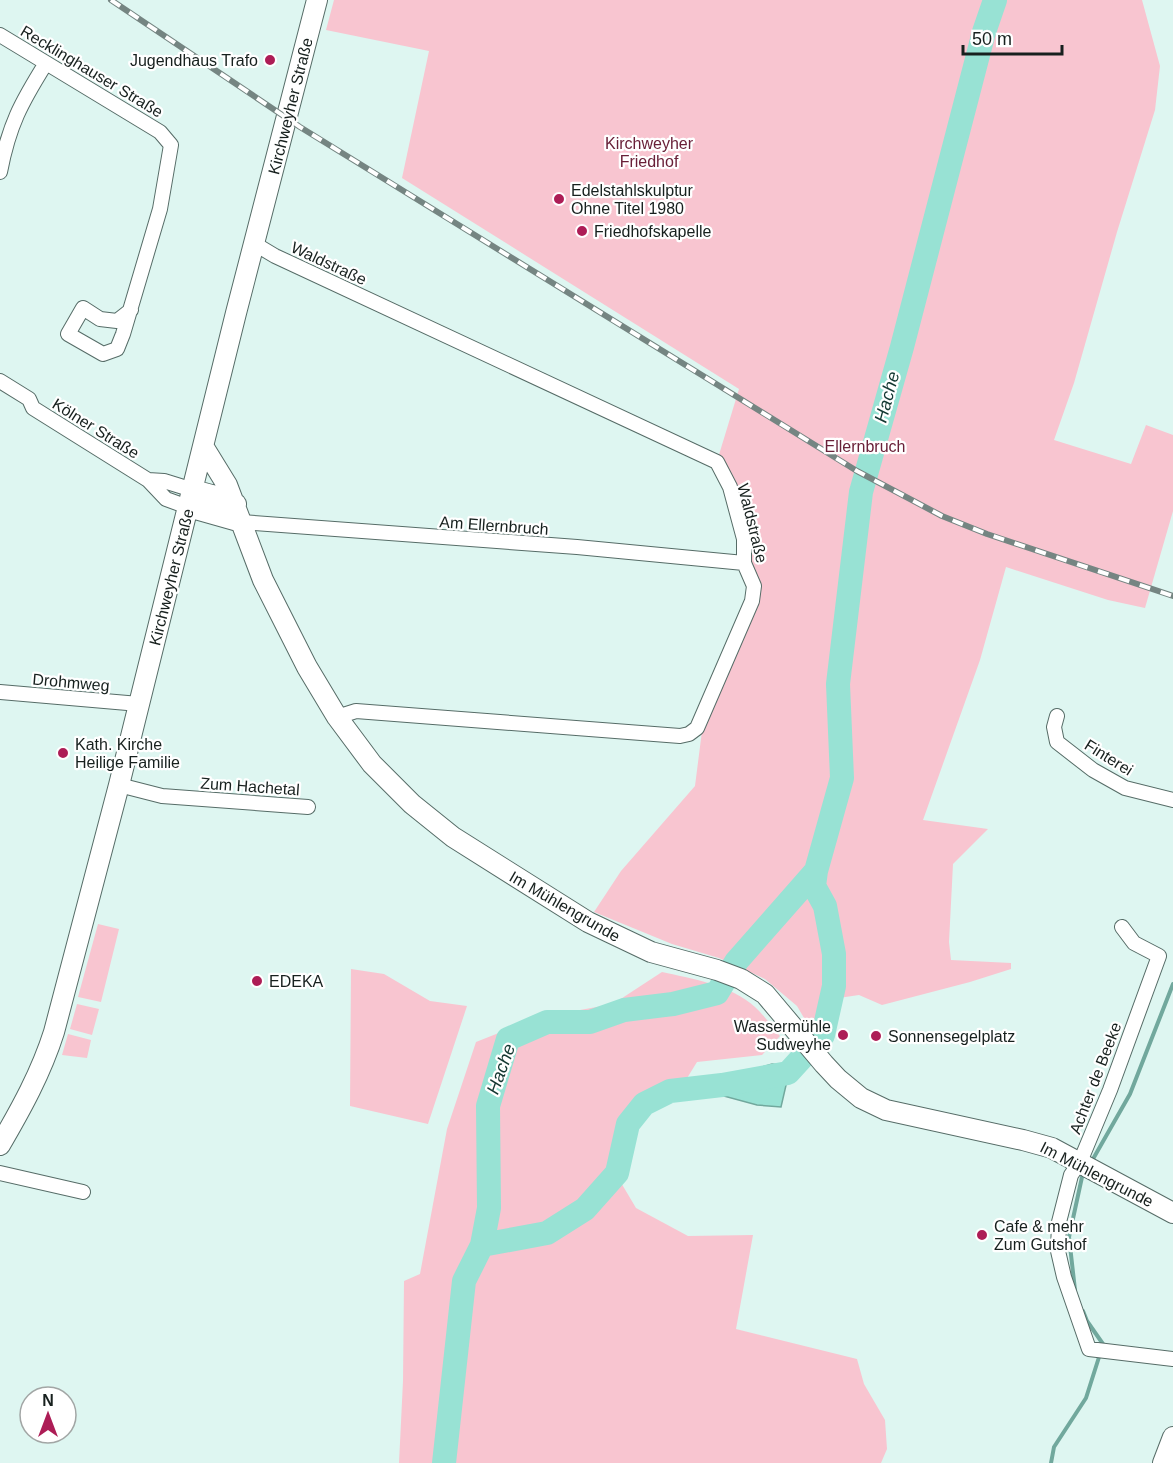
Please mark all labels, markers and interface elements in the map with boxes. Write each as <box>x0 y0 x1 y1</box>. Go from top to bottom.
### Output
scale bar <box>963 18 1062 56</box>
street label: Recklinghauser Straße <box>18 22 166 121</box>
text: 50 m <box>972 29 1012 49</box>
street label: Kirchweyher Straße <box>265 36 316 176</box>
place label: Jugendhaus Trafo <box>130 52 258 69</box>
marker: Jugendhaus Trafo <box>263 53 277 67</box>
park label: Kirchweyher Friedhof <box>605 135 694 170</box>
place label: Edelstahlskulptur Ohne Titel 1980 <box>571 182 694 217</box>
marker: Edelstahlskulptur Ohne Titel 1980 <box>552 192 566 206</box>
place label: Friedhofskapelle <box>594 223 712 240</box>
marker: Friedhofskapelle <box>575 224 589 238</box>
street label: Waldstraße <box>288 239 369 288</box>
water label: Hache <box>871 369 903 425</box>
street label: Kölner Straße <box>49 395 142 462</box>
park label: Ellernbruch <box>825 438 905 455</box>
street label: Waldstraße <box>734 482 771 565</box>
street label: Kirchweyher Straße <box>146 507 197 647</box>
street label: Am Ellernbruch <box>439 513 549 538</box>
street label: Drohmweg <box>32 671 110 694</box>
place label: Kath. Kirche Heilige Familie <box>75 736 180 771</box>
street label: Finterei <box>1082 736 1136 779</box>
marker: Kath. Kirche Heilige Familie <box>56 746 70 760</box>
street label: Zum Hachetal <box>200 775 300 798</box>
street label: Im Mühlengrunde <box>507 868 623 945</box>
place label: EDEKA <box>269 973 324 990</box>
marker: EDEKA <box>250 974 264 988</box>
place label: Wassermühle Sudweyhe <box>734 1018 831 1053</box>
street label: Achter de Beeke <box>1066 1020 1125 1136</box>
marker: Wassermühle Sudweyhe <box>836 1028 850 1042</box>
place label: Sonnensegelplatz <box>888 1028 1015 1045</box>
marker: Sonnensegelplatz <box>869 1029 883 1043</box>
water label: Hache <box>483 1041 519 1097</box>
street label: Im Mühlengrunde <box>1037 1139 1156 1210</box>
place label: Cafe & mehr Zum Gutshof <box>994 1218 1087 1253</box>
marker: Cafe & mehr Zum Gutshof <box>975 1228 989 1242</box>
north arrow <box>18 1385 78 1445</box>
text: N <box>42 1392 54 1409</box>

